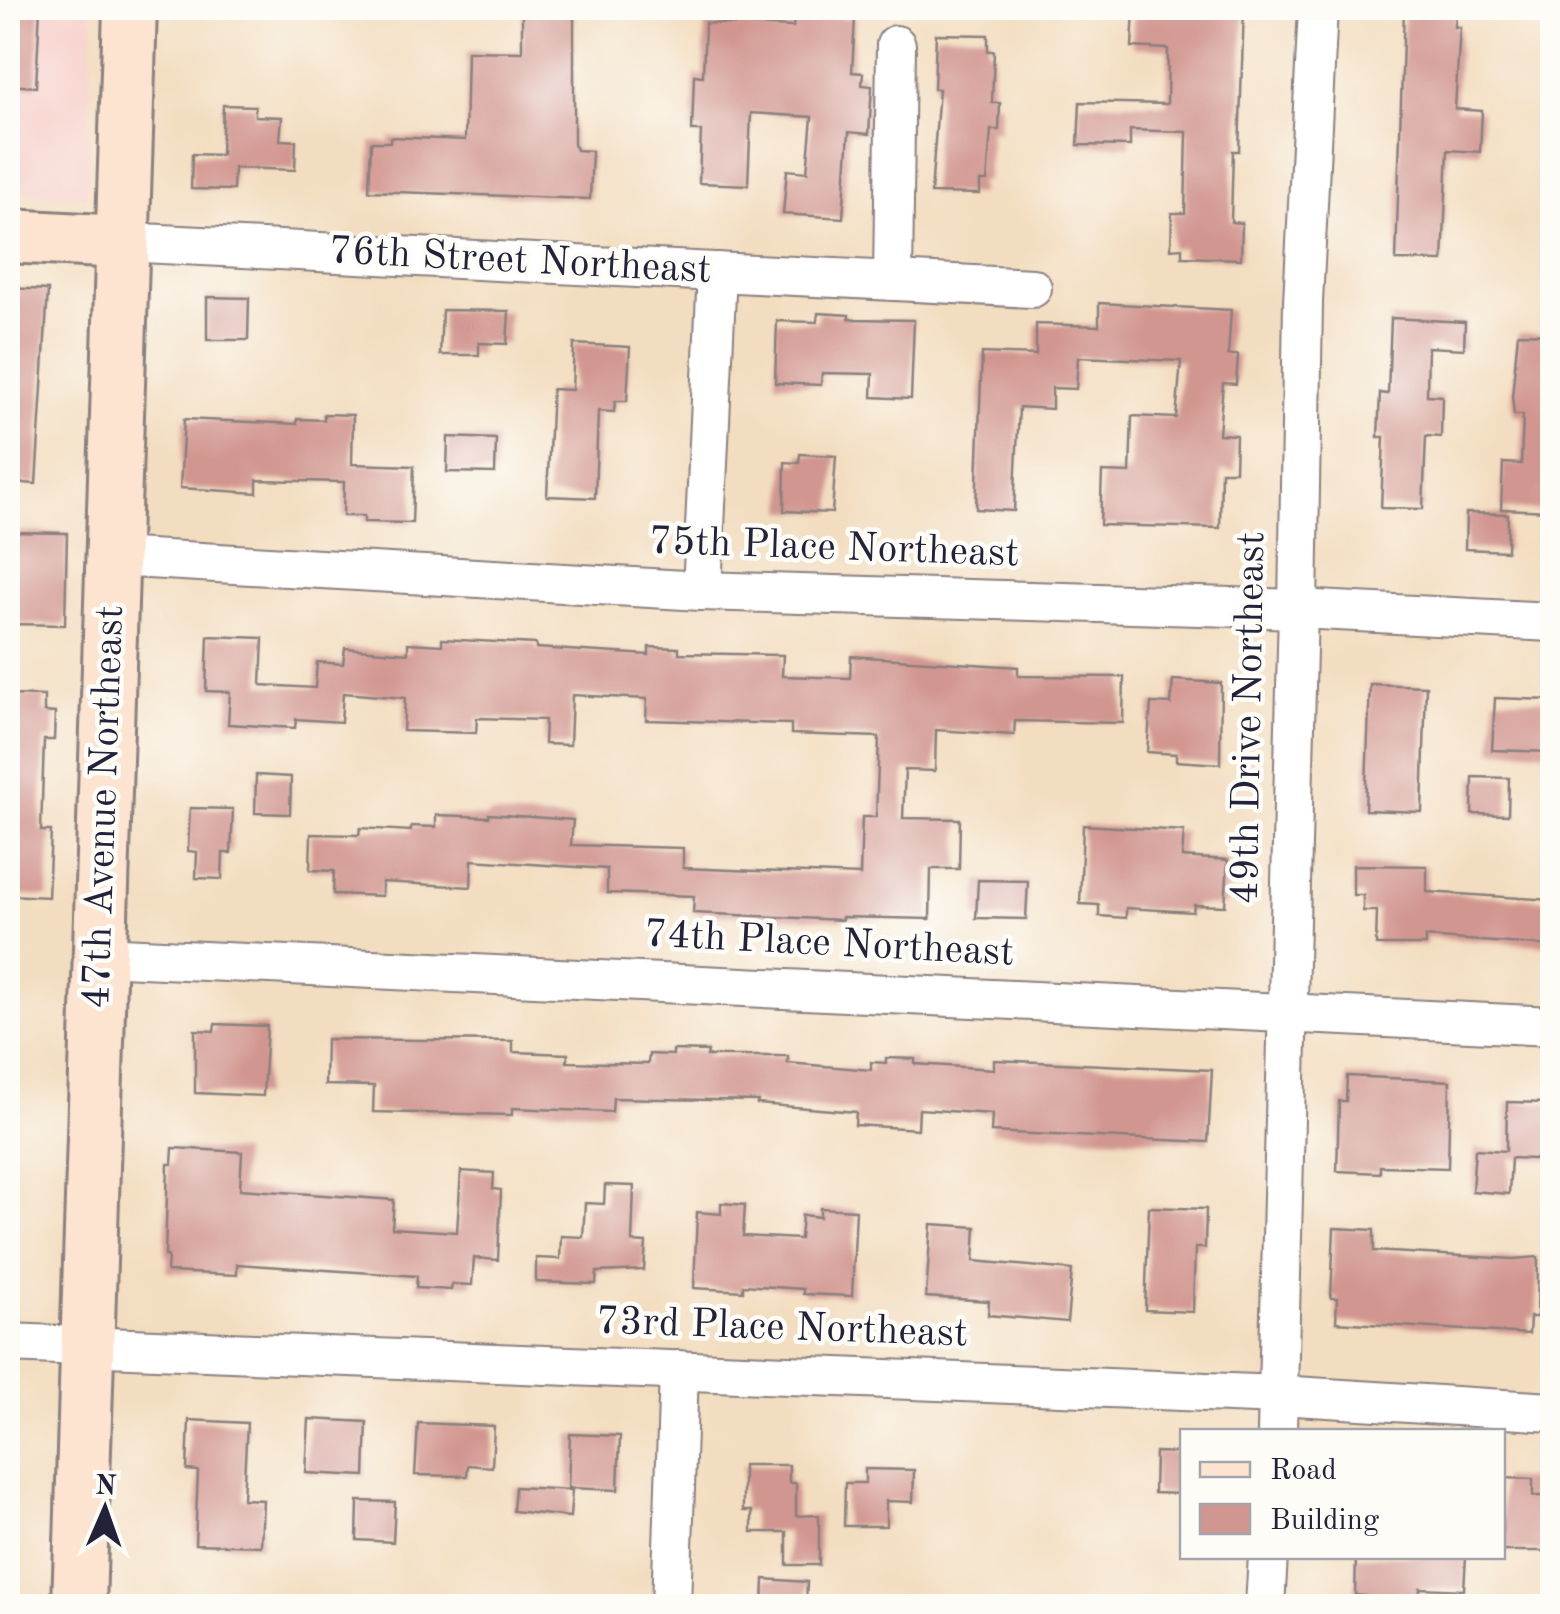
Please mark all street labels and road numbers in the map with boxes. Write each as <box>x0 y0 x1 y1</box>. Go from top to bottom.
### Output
street label: 76th Street Northeast <box>328 232 712 292</box>
street label: 75th Place Northeast <box>648 523 1020 575</box>
street label: 49th Drive Northeast <box>1227 531 1273 905</box>
street label: 47th Avenue Northeast <box>78 604 132 1010</box>
street label: 74th Place Northeast <box>643 915 1015 975</box>
street label: 73rd Place Northeast <box>595 1303 969 1355</box>

